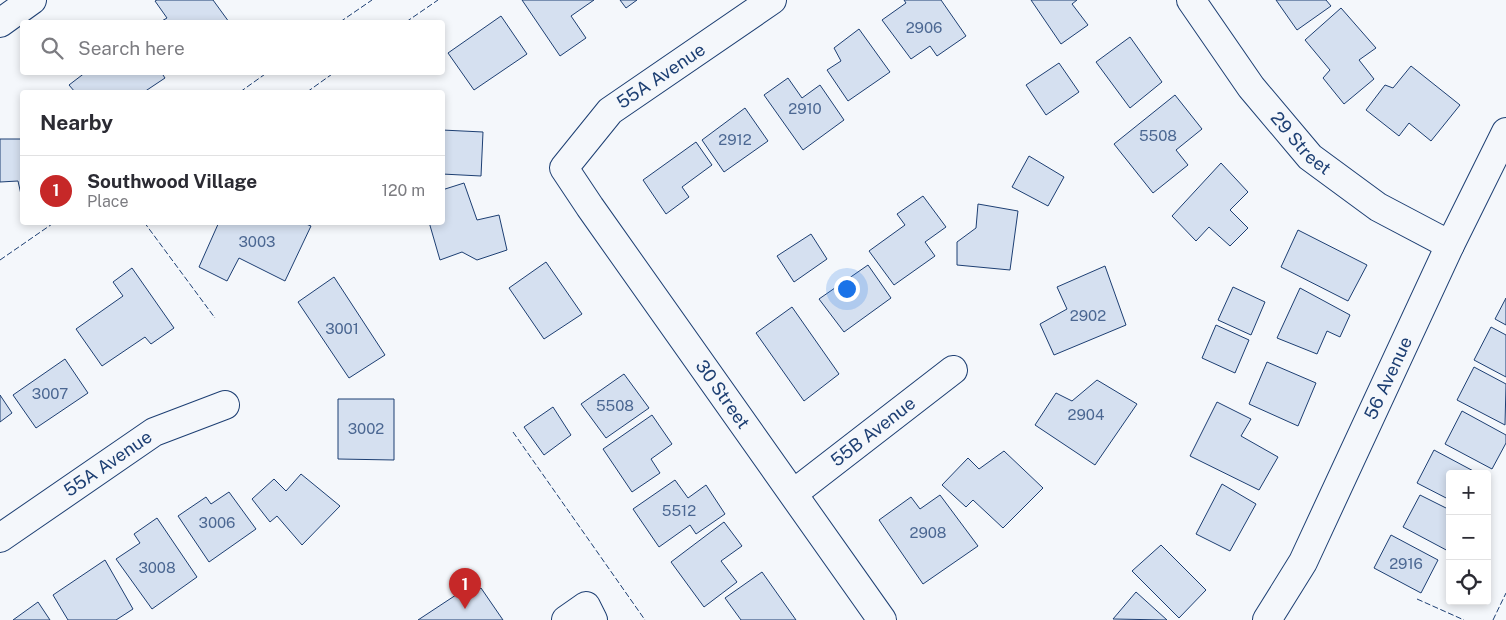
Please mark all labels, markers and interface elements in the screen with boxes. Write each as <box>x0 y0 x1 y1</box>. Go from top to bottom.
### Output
house number: 2906 <box>906 19 942 36</box>
search box <box>20 20 445 75</box>
icon: search <box>38 34 66 62</box>
text: Search here <box>78 37 185 59</box>
street label: 55A Avenue <box>613 38 709 113</box>
house number: 2910 <box>788 100 822 117</box>
street label: 29 Street <box>1266 107 1335 179</box>
text: Nearby <box>40 110 113 135</box>
house number: 5508 <box>1139 127 1177 144</box>
house number: 2912 <box>718 131 752 148</box>
text: Southwood Village <box>87 170 257 192</box>
text: 1 <box>53 181 59 200</box>
text: 120 m <box>381 181 425 200</box>
text: Place <box>87 192 129 211</box>
house number: 3003 <box>239 233 275 250</box>
your location <box>834 276 860 302</box>
house number: 2902 <box>1070 307 1106 324</box>
house number: 3001 <box>325 320 359 337</box>
street label: 56 Avenue <box>1360 333 1416 423</box>
street label: 30 Street <box>691 356 754 433</box>
house number: 3007 <box>32 385 68 402</box>
street label: 55B Avenue <box>826 392 919 471</box>
house number: 5508 <box>596 397 634 414</box>
house number: 2904 <box>1068 406 1104 423</box>
house number: 3002 <box>348 420 384 437</box>
street label: 55A Avenue <box>60 426 156 501</box>
map controls <box>1446 470 1491 605</box>
button: + <box>1446 470 1491 515</box>
house number: 5512 <box>662 502 696 519</box>
house number: 3006 <box>199 514 235 531</box>
button: − <box>1446 515 1491 560</box>
house number: 2908 <box>909 524 947 541</box>
house number: 2916 <box>1389 555 1423 572</box>
house number: 3008 <box>138 559 176 576</box>
button: locate <box>1446 560 1491 605</box>
pin: 1 <box>449 568 481 609</box>

